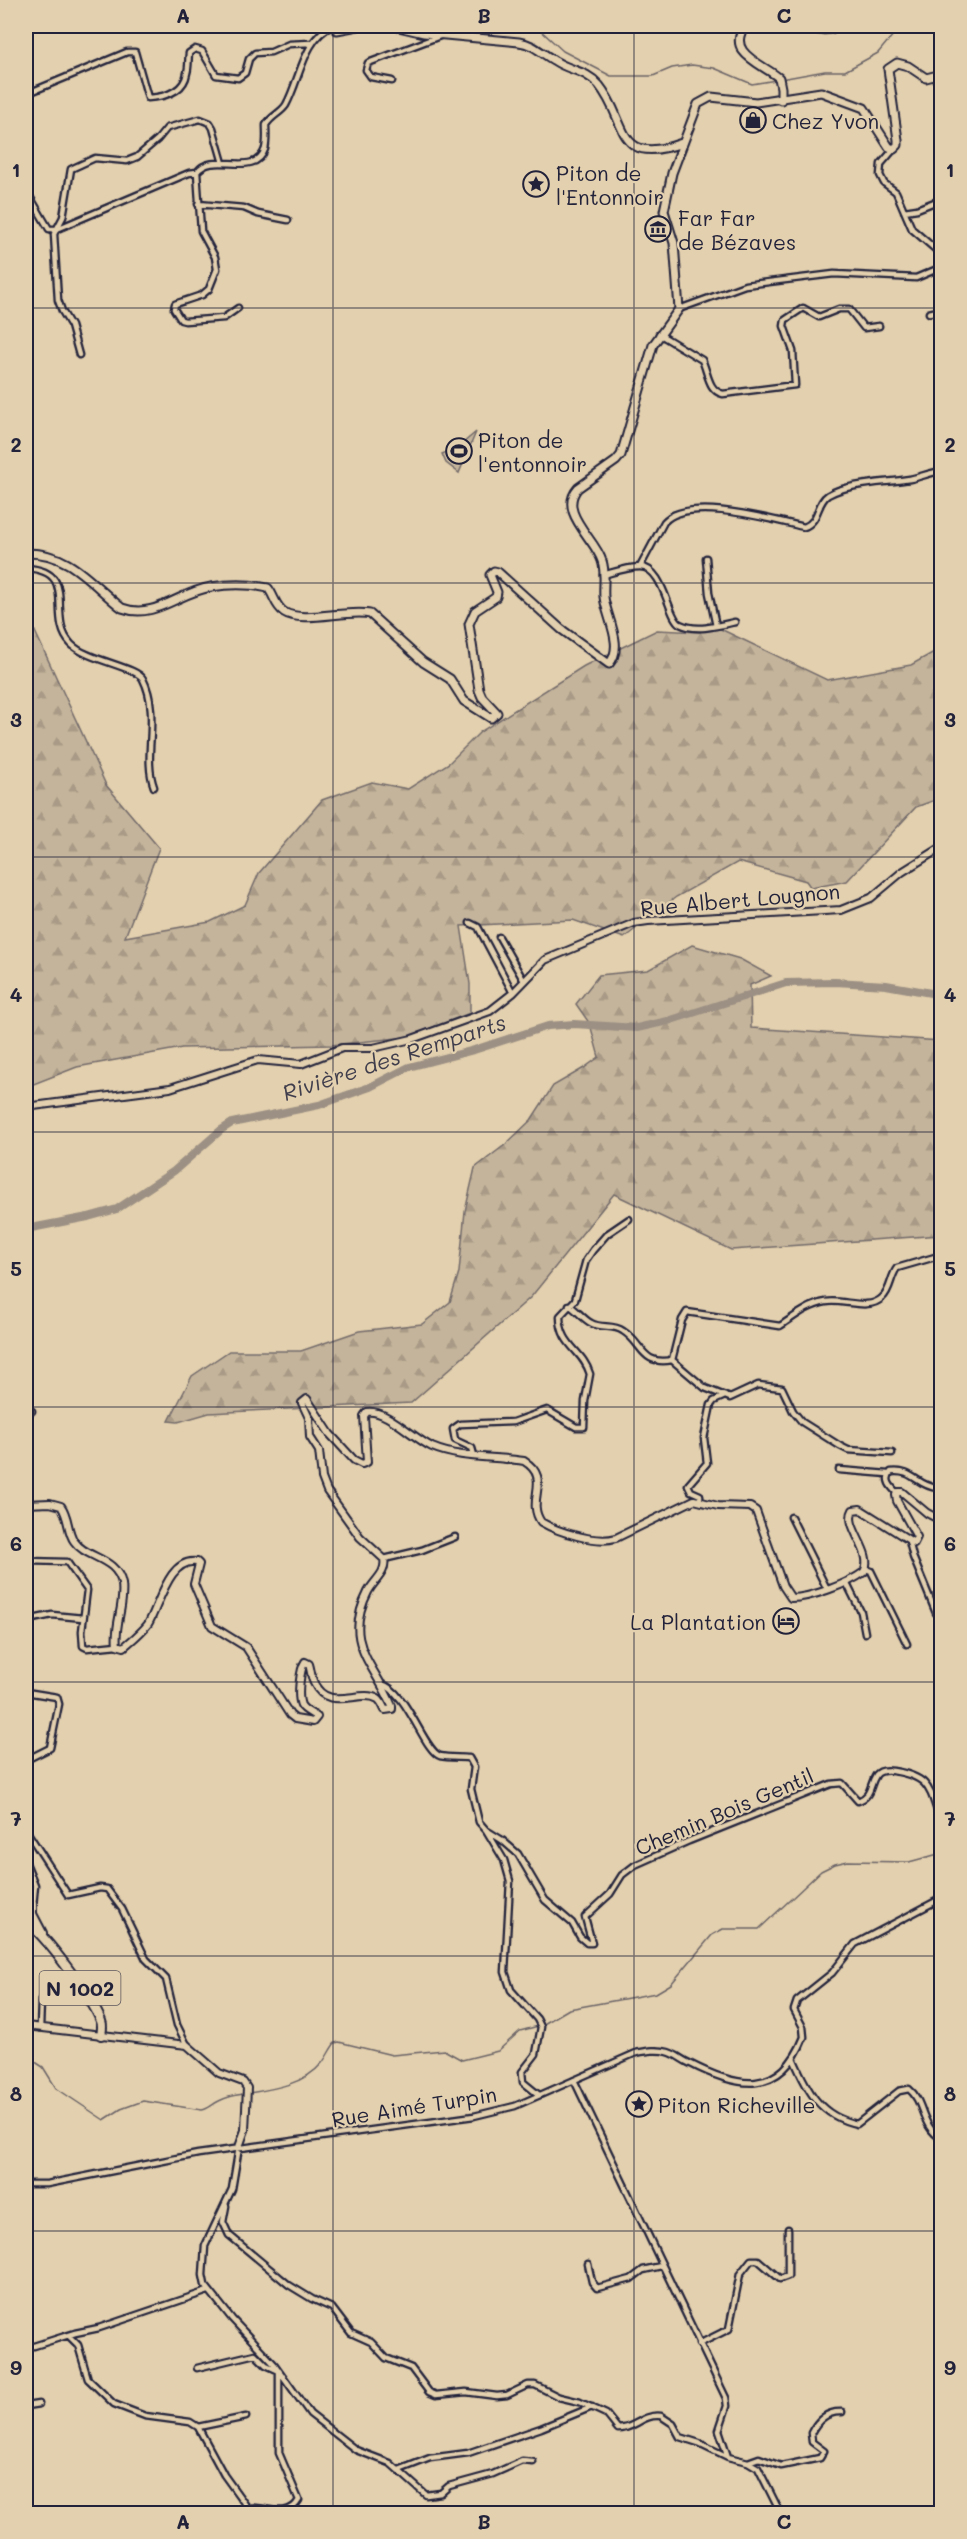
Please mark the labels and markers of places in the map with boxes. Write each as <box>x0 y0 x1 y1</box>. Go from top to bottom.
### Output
shop icon: Chez Yvon <box>738 105 768 135</box>
place label: Chez Yvon <box>772 107 879 134</box>
place label: Piton de l'Entonnoir <box>556 159 664 210</box>
place icon: Piton de l'Entonnoir <box>521 169 551 199</box>
place label: Far Far de Bézaves <box>678 204 796 255</box>
museum icon: Far Far de Bézaves <box>643 214 673 244</box>
place label: Piton de l'entonnoir <box>478 426 587 477</box>
sports icon: Piton de l'entonnoir <box>444 436 474 466</box>
hotel icon: La Plantation <box>771 1606 801 1636</box>
place label: La Plantation <box>630 1608 766 1635</box>
place icon: Piton Richeville <box>624 2089 654 2119</box>
place label: Piton Richeville <box>658 2091 815 2118</box>

